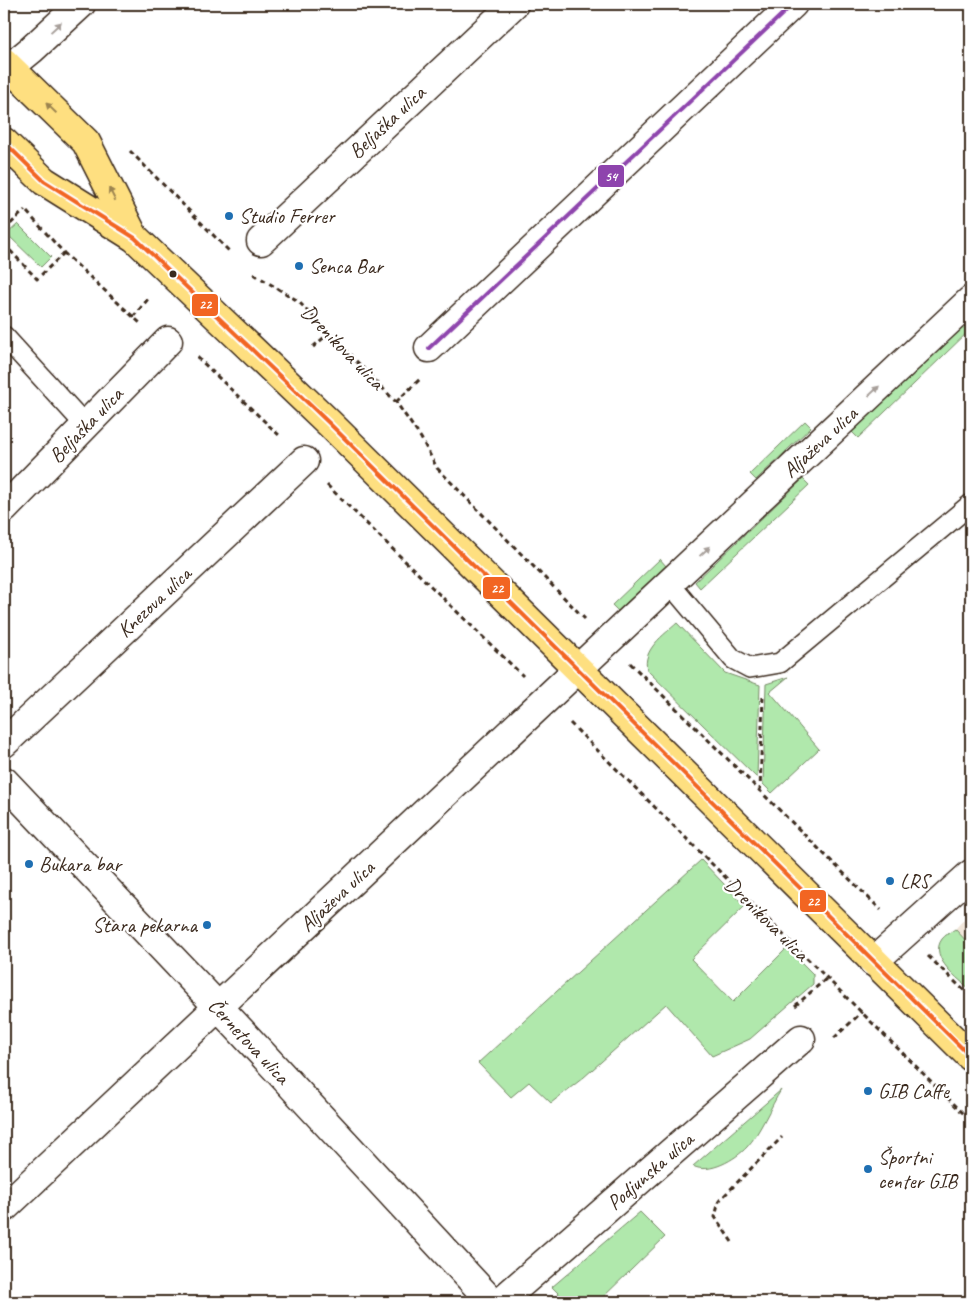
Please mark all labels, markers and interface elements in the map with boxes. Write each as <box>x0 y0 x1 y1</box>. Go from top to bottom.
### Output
one-way arrow <box>50 21 62 33</box>
street label: Beljaška ulica <box>343 79 432 164</box>
one-way arrow <box>45 102 57 114</box>
line badge: 54 <box>597 164 625 188</box>
text: 54 <box>605 168 619 185</box>
one-way arrow <box>108 187 116 201</box>
place label: Studio Ferrer <box>239 203 336 229</box>
marker: Studio Ferrer <box>223 210 235 222</box>
place label: Senca Bar <box>309 253 384 279</box>
marker: Senca Bar <box>293 260 305 272</box>
unlabelled marker <box>168 269 178 279</box>
line badge: 22 <box>191 293 219 317</box>
text: 22 <box>199 296 213 313</box>
street label: Drenikova ulica <box>296 299 391 396</box>
street label: Beljaška ulica <box>43 380 130 468</box>
one-way arrow <box>868 385 880 397</box>
street label: Aljaževa ulica <box>777 400 864 483</box>
one-way arrow <box>699 545 711 557</box>
street label: Knezova ulica <box>111 559 198 643</box>
line badge: 22 <box>482 576 511 600</box>
text: 22 <box>491 580 505 597</box>
place label: Bukara bar <box>39 851 124 877</box>
street label: Aljaževa ulica <box>294 854 381 937</box>
marker: Bukara bar <box>23 858 35 870</box>
place label: LRS <box>900 868 932 894</box>
street label: Drenikova ulica <box>719 871 816 968</box>
marker: LRS <box>884 875 896 887</box>
line badge: 22 <box>799 889 827 913</box>
text: 22 <box>807 893 821 910</box>
place label: Stara pekarna <box>92 912 199 938</box>
marker: Stara pekarna <box>201 919 213 931</box>
street label: Černetova ulica <box>203 992 297 1091</box>
place label: GIB Caffe <box>878 1078 950 1104</box>
marker: GIB Caffe <box>862 1085 874 1097</box>
street label: Podjunska ulica <box>601 1125 700 1216</box>
place label: Športni center GIB <box>878 1144 960 1194</box>
marker: Športni center GIB <box>862 1163 874 1175</box>

